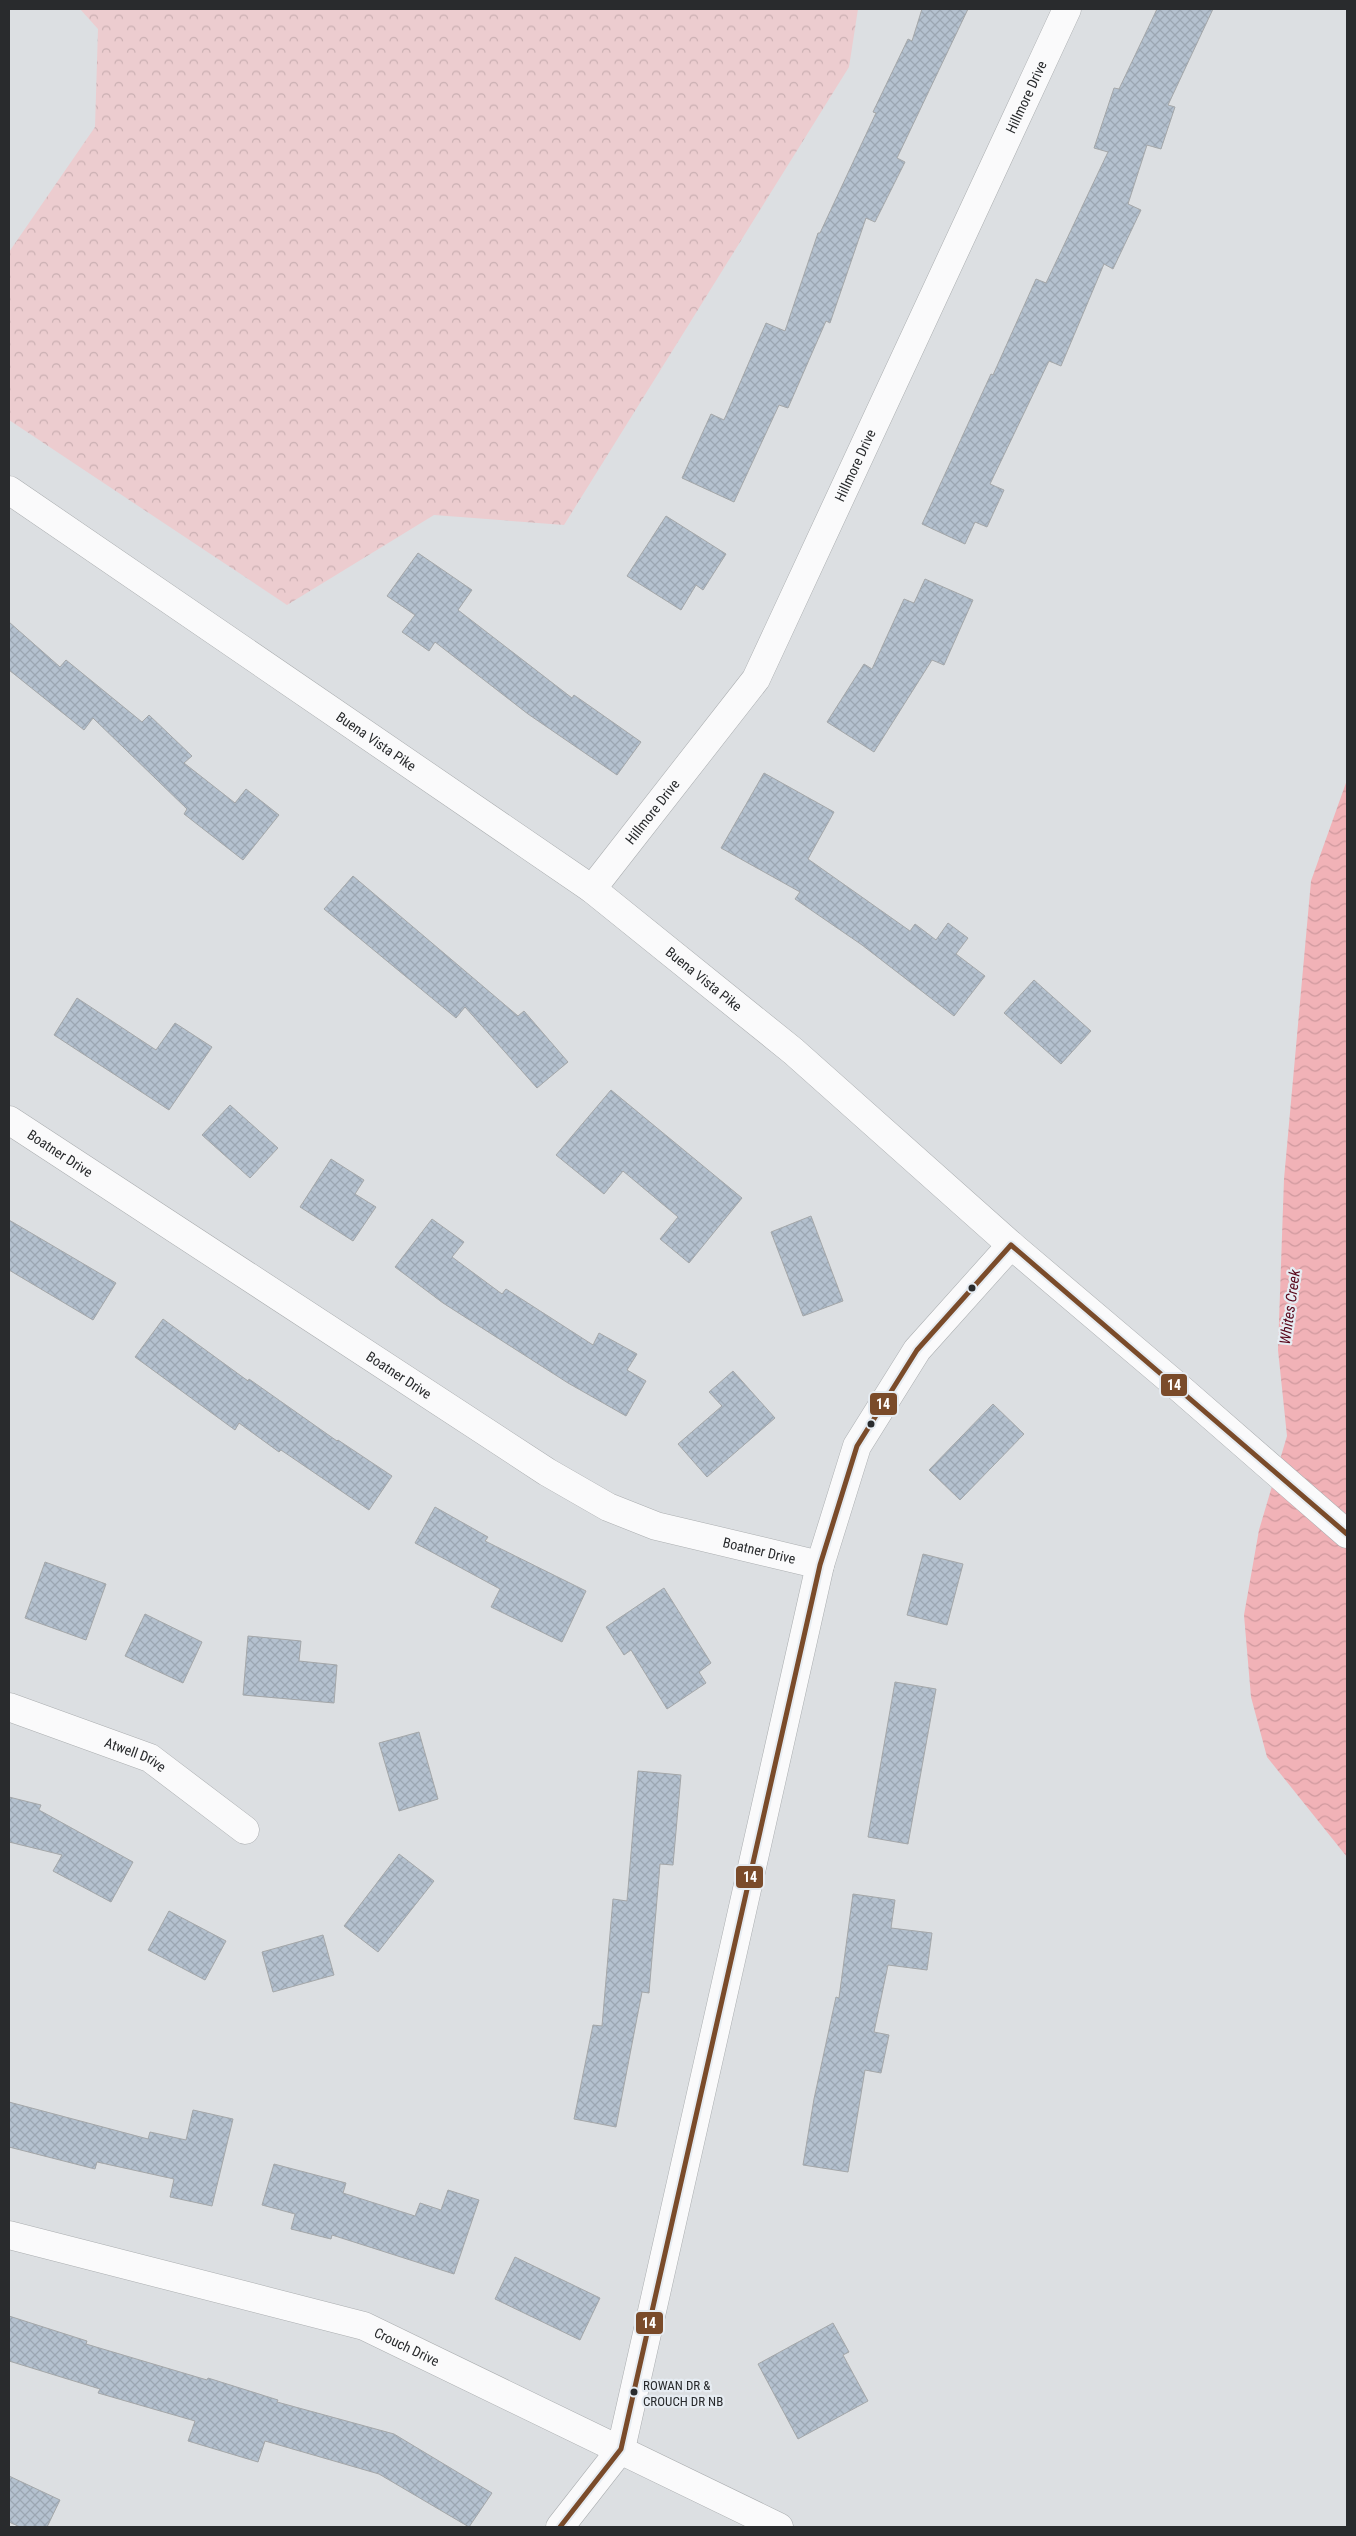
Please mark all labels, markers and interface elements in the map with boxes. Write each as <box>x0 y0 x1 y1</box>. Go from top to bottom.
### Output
street label: Hillmore Drive <box>1002 58 1050 136</box>
street label: Hillmore Drive <box>832 426 879 504</box>
street label: Buena Vista Pike <box>333 708 419 774</box>
street label: Hillmore Drive <box>622 776 683 847</box>
street label: Buena Vista Pike <box>663 944 745 1015</box>
street label: Boatner Drive <box>25 1126 96 1181</box>
water label: Whites Creek <box>1276 1268 1304 1346</box>
unlabelled marker <box>967 1283 977 1293</box>
street label: Boatner Drive <box>363 1348 435 1402</box>
line badge: 14 <box>1160 1373 1188 1397</box>
text: 14 <box>1167 1377 1181 1393</box>
line badge: 14 <box>869 1392 898 1416</box>
text: 14 <box>876 1396 890 1412</box>
unlabelled marker <box>866 1419 876 1429</box>
street label: Boatner Drive <box>721 1534 798 1567</box>
street label: Atwell Drive <box>102 1734 169 1775</box>
line badge: 14 <box>735 1865 764 1889</box>
text: 14 <box>743 1869 757 1885</box>
line badge: 14 <box>635 2311 664 2335</box>
text: 14 <box>642 2315 656 2331</box>
street label: Crouch Drive <box>372 2324 442 2369</box>
place label: ROWAN DR & CROUCH DR NB <box>643 2378 723 2409</box>
marker: ROWAN DR & CROUCH DR NB <box>629 2387 639 2397</box>

